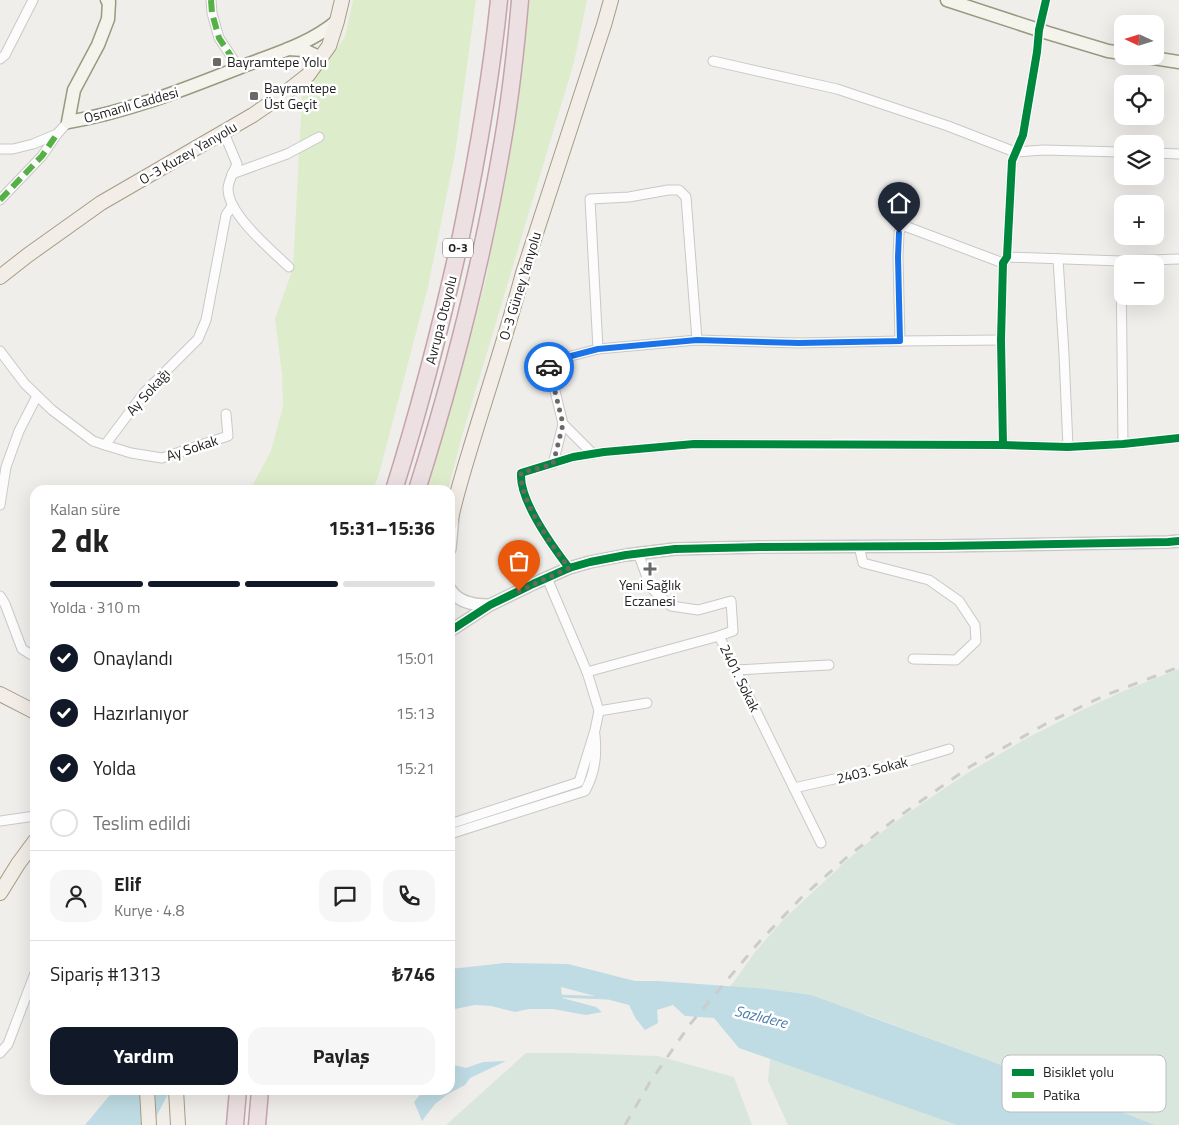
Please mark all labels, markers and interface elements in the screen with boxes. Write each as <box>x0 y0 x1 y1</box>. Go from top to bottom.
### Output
north arrow <box>1114 15 1164 65</box>
map controls <box>1114 15 1164 305</box>
place label: Bayramtepe Yolu <box>227 51 327 72</box>
marker: Bayramtepe Yolu <box>211 56 223 68</box>
button: locate <box>1114 75 1164 125</box>
place label: Bayramtepe Üst Geçit <box>264 77 336 114</box>
street label: Osmanlı Caddesi <box>81 81 181 128</box>
marker: Bayramtepe Üst Geçit <box>248 90 260 102</box>
street label: O-3 Kuzey Yanyolu <box>135 116 241 189</box>
button: layers <box>1114 135 1164 185</box>
pin <box>878 182 920 233</box>
icon: home <box>885 189 913 217</box>
button: + <box>1114 195 1164 245</box>
street label: O-3 Güney Yanyolu <box>493 229 546 343</box>
road number: O-3 <box>443 238 473 258</box>
button: − <box>1114 255 1164 305</box>
street label: Avrupa Otoyolu <box>419 273 462 366</box>
courier <box>524 342 574 392</box>
icon: car <box>535 353 563 381</box>
street label: Ay Sokağı <box>121 364 174 420</box>
street label: Ay Sokak <box>163 429 221 466</box>
text: Kalan süre <box>50 497 120 521</box>
text: 15:31–15:36 <box>328 513 435 542</box>
text: 2 dk <box>50 516 109 564</box>
pin <box>498 540 540 591</box>
icon: bag <box>505 547 533 575</box>
marker: Yeni Sağlık Eczanesi <box>644 563 656 575</box>
place label: Yeni Sağlık Eczanesi <box>619 574 681 611</box>
text: Yolda · 310 m <box>50 595 140 619</box>
street label: 2401. Sokak <box>715 640 766 715</box>
text: Onaylandı <box>93 643 173 672</box>
icon: check <box>50 644 78 672</box>
text: 15:01 <box>396 646 435 670</box>
text: Hazırlanıyor <box>93 698 189 727</box>
icon: check <box>50 699 78 727</box>
text: 15:13 <box>396 701 435 725</box>
street label: 2403. Sokak <box>834 750 910 789</box>
text: Yolda <box>93 753 136 782</box>
icon: check <box>50 754 78 782</box>
text: 15:21 <box>396 756 435 780</box>
text: Teslim edildi <box>93 808 191 837</box>
text: Elif <box>114 869 141 898</box>
button: person <box>50 870 102 922</box>
button: chat <box>319 870 371 922</box>
button: phone <box>383 870 435 922</box>
text: Kurye · 4.8 <box>114 898 184 922</box>
text: Sipariş #1313 <box>50 959 161 988</box>
text: ₺746 <box>392 959 435 988</box>
water label: Sazlıdere <box>732 999 791 1034</box>
button: Yardım <box>50 1027 238 1085</box>
button: Paylaş <box>248 1027 435 1085</box>
legend <box>1002 1055 1166 1112</box>
text: Bisiklet yolu <box>1043 1061 1114 1082</box>
text: Patika <box>1043 1084 1080 1105</box>

